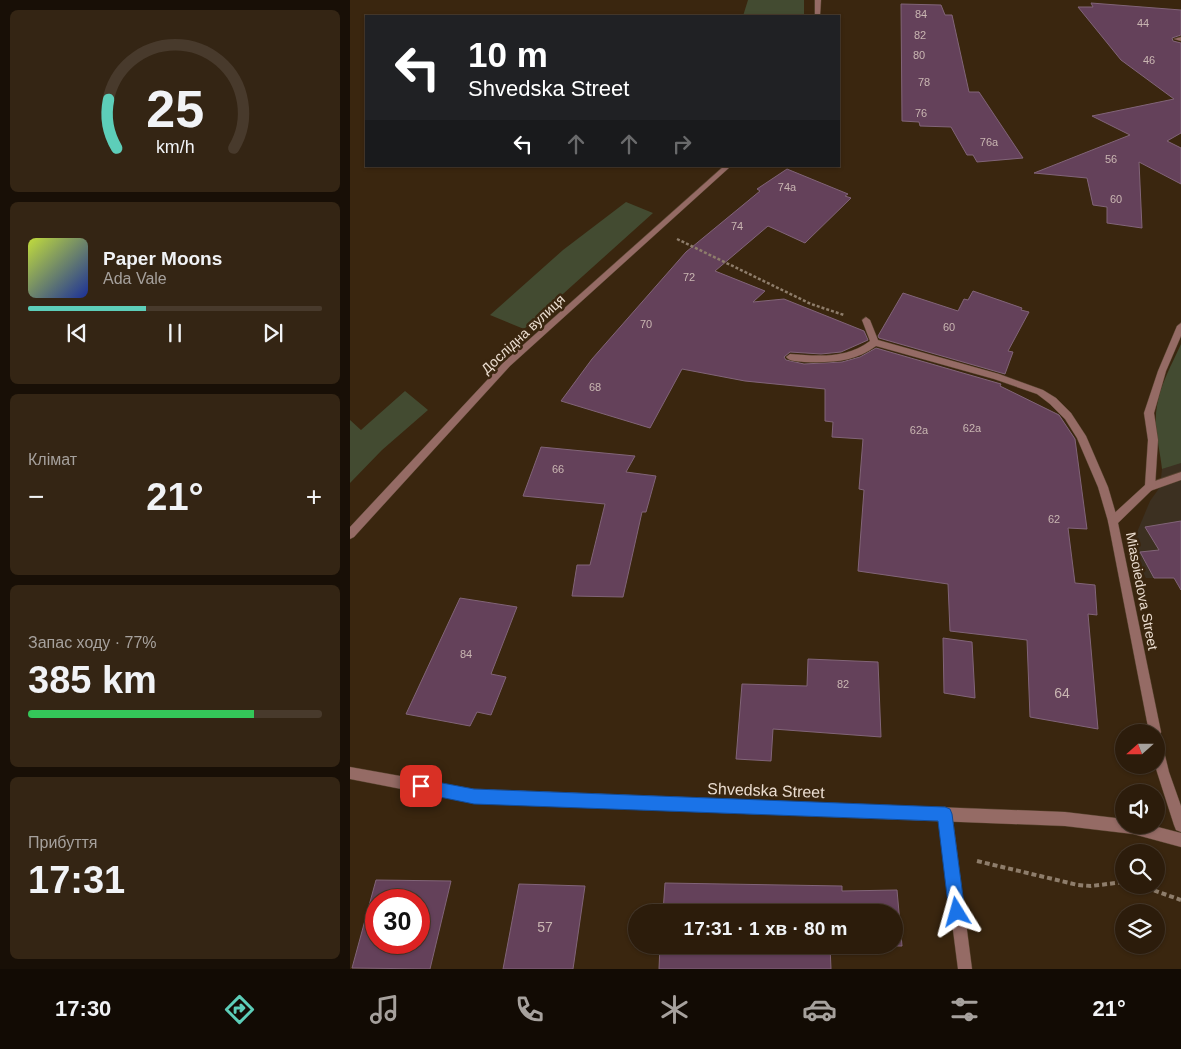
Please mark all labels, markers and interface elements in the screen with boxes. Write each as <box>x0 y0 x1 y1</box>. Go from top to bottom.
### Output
house number: 84 <box>915 8 927 20</box>
house number: 44 <box>1137 17 1149 29</box>
house number: 82 <box>914 29 926 41</box>
icon: left <box>385 35 450 100</box>
text: 10 m <box>468 35 548 74</box>
house number: 80 <box>913 49 925 61</box>
house number: 46 <box>1143 54 1155 66</box>
text: Shvedska Street <box>468 76 629 101</box>
house number: 78 <box>918 76 930 88</box>
text: 25 <box>146 80 204 138</box>
house number: 76 <box>915 107 927 119</box>
icon: left <box>509 130 537 158</box>
icon: ahead <box>562 130 590 158</box>
icon: ahead <box>615 130 643 158</box>
icon: right <box>668 130 696 158</box>
house number: 76а <box>980 136 999 148</box>
text: km/h <box>156 137 194 157</box>
house number: 56 <box>1105 153 1117 165</box>
house number: 74а <box>778 181 797 193</box>
house number: 60 <box>1110 193 1122 205</box>
house number: 74 <box>731 220 743 232</box>
text: Paper Moons <box>103 248 222 269</box>
text: Ada Vale <box>103 270 167 287</box>
house number: 72 <box>683 271 695 283</box>
street label: Дослідна вулиця <box>478 291 568 377</box>
house number: 70 <box>640 318 652 330</box>
icon: previous <box>63 319 91 347</box>
icon: pause <box>161 319 189 347</box>
icon: next <box>259 319 287 347</box>
house number: 60 <box>943 321 955 333</box>
house number: 68 <box>589 381 601 393</box>
house number: 62а <box>963 422 982 434</box>
house number: 62а <box>910 424 929 436</box>
text: Клімат <box>28 451 77 468</box>
house number: 66 <box>552 463 564 475</box>
text: 21° <box>146 476 204 518</box>
text: − <box>28 481 44 512</box>
text: + <box>306 481 322 512</box>
house number: 62 <box>1048 513 1060 525</box>
street label: Miasoiedova Street <box>1123 531 1161 651</box>
text: Запас ходу · 77% <box>28 634 157 651</box>
house number: 84 <box>460 648 472 660</box>
text: 385 km <box>28 659 157 701</box>
house number: 82 <box>837 678 849 690</box>
house number: 64 <box>1054 685 1070 701</box>
north arrow <box>1115 724 1165 774</box>
map controls <box>1115 724 1165 954</box>
pin <box>400 765 442 807</box>
icon: arrive <box>407 772 435 800</box>
street label: Shvedska Street <box>707 780 825 801</box>
button: sound <box>1115 784 1165 834</box>
text: Прибуття <box>28 834 97 851</box>
button: search <box>1115 844 1165 894</box>
text: 17:31 <box>28 859 125 901</box>
position arrow <box>930 885 982 937</box>
speed limit sign: 30 <box>365 889 430 954</box>
button: layers <box>1115 904 1165 954</box>
text: 17:31 · 1 хв · 80 m <box>684 918 847 939</box>
house number: 57 <box>537 919 553 935</box>
icon: directions <box>222 992 257 1027</box>
icon: music <box>367 992 402 1027</box>
icon: phone <box>512 992 547 1027</box>
icon: climate <box>657 992 692 1027</box>
icon: car <box>802 992 837 1027</box>
icon: filters <box>947 992 982 1027</box>
text: 17:30 <box>55 996 111 1021</box>
text: 21° <box>1093 996 1126 1021</box>

